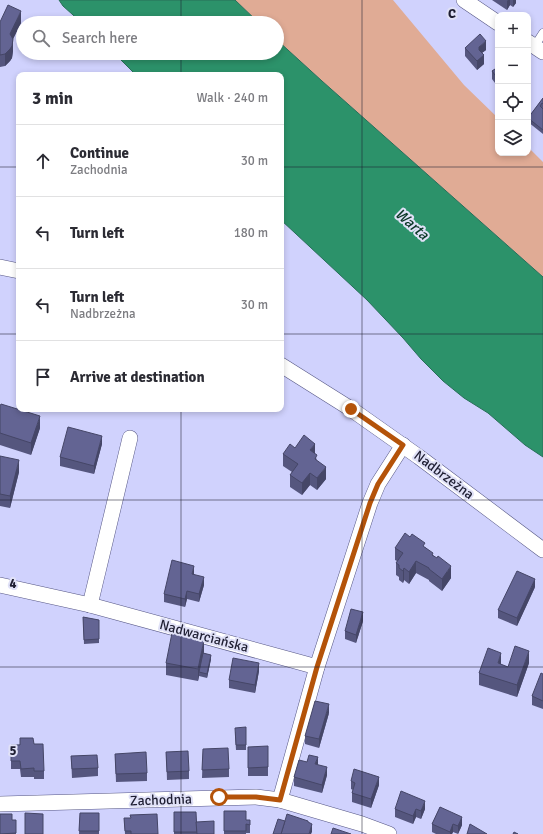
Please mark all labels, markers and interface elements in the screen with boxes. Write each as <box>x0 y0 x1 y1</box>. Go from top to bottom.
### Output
text: C <box>448 6 456 22</box>
map controls <box>495 12 531 156</box>
button: + <box>495 12 531 48</box>
search box <box>16 16 284 60</box>
icon: search <box>30 27 52 49</box>
text: Search here <box>62 29 138 47</box>
button: − <box>495 48 531 84</box>
button: locate <box>495 84 531 120</box>
text: 3 min <box>32 88 73 109</box>
text: Walk · 240 m <box>197 90 268 106</box>
button: layers <box>495 120 531 156</box>
text: Continue <box>70 144 129 162</box>
icon: ahead <box>32 150 54 172</box>
text: 30 m <box>241 153 268 169</box>
text: Zachodnia <box>70 162 128 178</box>
water label: Warta <box>392 205 433 244</box>
icon: left <box>32 222 54 244</box>
text: Turn left <box>70 224 124 242</box>
text: 180 m <box>234 225 268 241</box>
text: Turn left <box>70 288 124 306</box>
icon: left <box>32 294 54 316</box>
text: 30 m <box>241 297 268 313</box>
text: Nadbrzeżna <box>70 306 136 322</box>
icon: arrive <box>32 366 54 388</box>
text: Arrive at destination <box>70 368 205 386</box>
route end <box>342 400 360 418</box>
street label: Nadbrzeżna <box>411 447 477 503</box>
text: 4 <box>9 576 17 592</box>
street label: Nadwarciańska <box>158 616 250 656</box>
text: 5 <box>9 743 17 759</box>
route start <box>210 788 228 806</box>
street label: Zachodnia <box>130 790 192 810</box>

